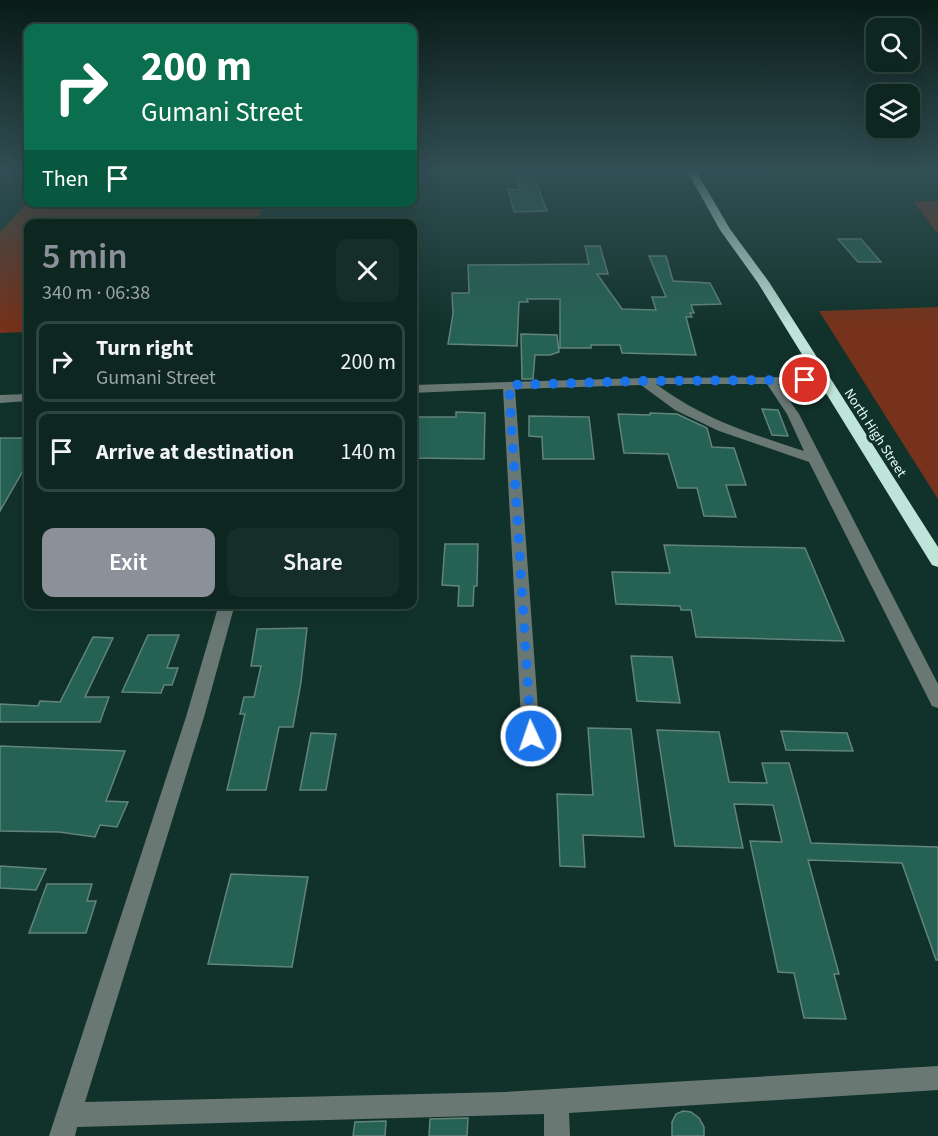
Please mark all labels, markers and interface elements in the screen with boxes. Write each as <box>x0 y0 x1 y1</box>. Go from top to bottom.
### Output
map controls <box>866 18 920 138</box>
button: search <box>866 18 920 72</box>
text: 200 m <box>141 37 252 97</box>
icon: right <box>42 48 120 126</box>
button: layers <box>866 84 920 138</box>
text: Gumani Street <box>141 93 303 132</box>
icon: arrive <box>101 162 134 195</box>
text: Then <box>42 163 89 195</box>
text: 5 min <box>42 231 128 282</box>
button: close <box>336 239 399 302</box>
text: 340 m · 06:38 <box>42 279 150 307</box>
text: Turn right <box>96 332 193 364</box>
icon: right <box>45 345 78 378</box>
text: 200 m <box>341 346 396 378</box>
pin <box>779 354 830 405</box>
icon: arrive <box>788 363 821 396</box>
text: Gumani Street <box>96 364 216 392</box>
street label: North High Street <box>839 385 911 481</box>
icon: arrive <box>45 435 78 468</box>
text: Arrive at destination <box>96 436 294 468</box>
text: 140 m <box>341 436 396 468</box>
button: Exit <box>42 528 215 597</box>
button: Share <box>227 528 399 597</box>
position arrow <box>499 704 563 768</box>

